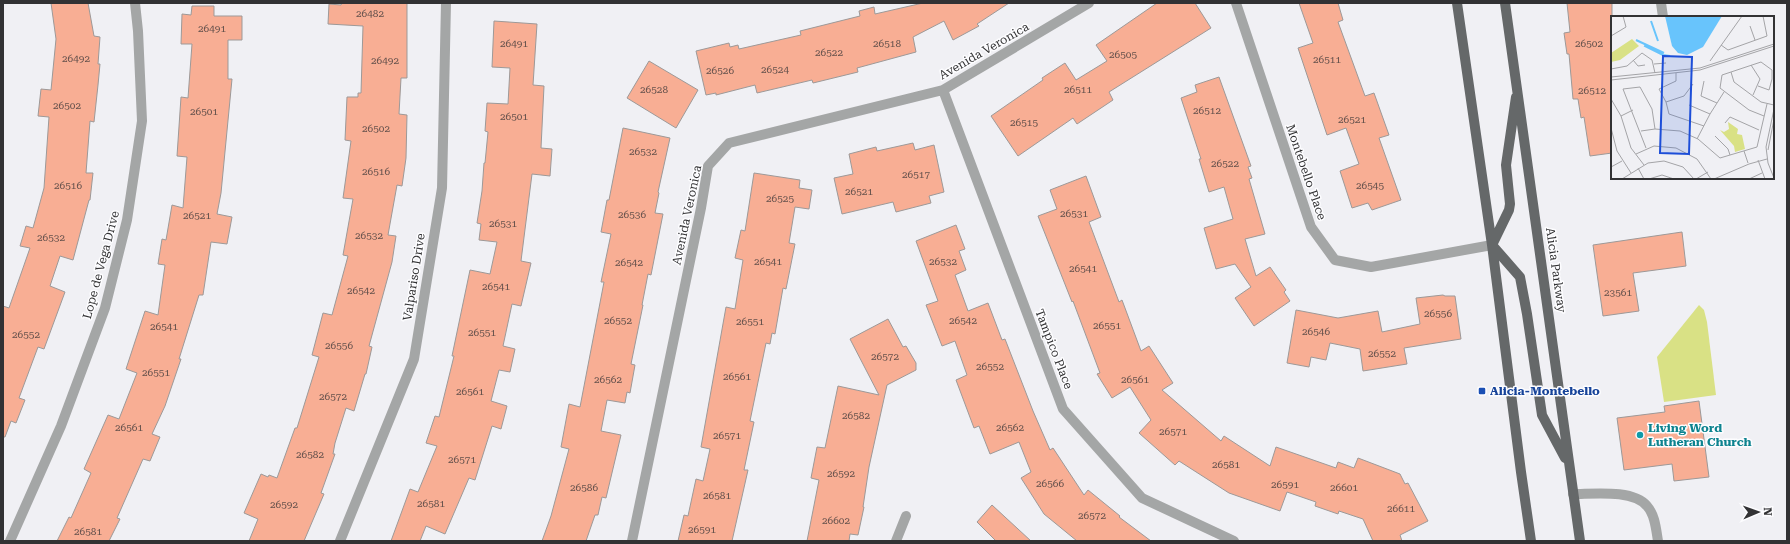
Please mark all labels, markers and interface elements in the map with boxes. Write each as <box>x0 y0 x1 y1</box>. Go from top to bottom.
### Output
house number: 26482 <box>356 8 384 19</box>
inset map <box>1611 16 1774 179</box>
street label: Avenida Veronica <box>937 19 1032 82</box>
house number: 26491 <box>198 23 226 34</box>
house number: 26491 <box>500 38 528 49</box>
house number: 26518 <box>873 38 901 49</box>
house number: 26502 <box>1575 38 1603 49</box>
house number: 26522 <box>815 47 843 58</box>
house number: 26505 <box>1109 49 1137 60</box>
house number: 26492 <box>62 53 90 64</box>
house number: 26511 <box>1313 54 1341 65</box>
house number: 26492 <box>371 55 399 66</box>
house number: 26524 <box>761 64 789 75</box>
house number: 26526 <box>706 65 734 76</box>
house number: 26528 <box>640 84 668 95</box>
house number: 26511 <box>1064 84 1092 95</box>
house number: 26512 <box>1578 85 1606 96</box>
house number: 26502 <box>53 100 81 111</box>
house number: 26512 <box>1193 105 1221 116</box>
house number: 26501 <box>190 106 218 117</box>
house number: 26501 <box>500 111 528 122</box>
house number: 26521 <box>1338 114 1366 125</box>
house number: 26515 <box>1010 117 1038 128</box>
street label: Montebello Place <box>1283 122 1329 222</box>
house number: 26502 <box>362 123 390 134</box>
house number: 26532 <box>629 146 657 157</box>
house number: 26522 <box>1211 158 1239 169</box>
street label: Avenida Veronica <box>670 163 704 266</box>
house number: 26516 <box>362 166 390 177</box>
house number: 26517 <box>902 169 930 180</box>
house number: 26516 <box>54 180 82 191</box>
house number: 26545 <box>1356 180 1384 191</box>
house number: 26521 <box>845 186 873 197</box>
house number: 26525 <box>766 193 794 204</box>
house number: 26531 <box>1060 208 1088 219</box>
street label: Lope de Vega Drive <box>80 209 122 321</box>
house number: 26536 <box>618 209 646 220</box>
house number: 26521 <box>183 210 211 221</box>
house number: 26531 <box>489 218 517 229</box>
street label: Alicia Parkway <box>1543 227 1569 314</box>
house number: 26532 <box>355 230 383 241</box>
house number: 26532 <box>37 232 65 243</box>
street label: Valpariso Drive <box>400 232 428 322</box>
house number: 26541 <box>754 256 782 267</box>
house number: 26532 <box>929 256 957 267</box>
house number: 26542 <box>615 257 643 268</box>
house number: 26541 <box>1069 263 1097 274</box>
house number: 26541 <box>482 281 510 292</box>
house number: 26542 <box>347 285 375 296</box>
house number: 23561 <box>1604 287 1632 298</box>
street label: Tampico Place <box>1032 307 1076 391</box>
house number: 26556 <box>1424 308 1452 319</box>
house number: 26552 <box>604 315 632 326</box>
house number: 26542 <box>949 315 977 326</box>
house number: 26551 <box>736 316 764 327</box>
house number: 26551 <box>1093 320 1121 331</box>
house number: 26541 <box>150 321 178 332</box>
house number: 26546 <box>1302 326 1330 337</box>
house number: 26551 <box>468 327 496 338</box>
house number: 26552 <box>12 329 40 340</box>
house number: 26556 <box>325 340 353 351</box>
house number: 26552 <box>1368 348 1396 359</box>
house number: 26572 <box>871 351 899 362</box>
house number: 26552 <box>976 361 1004 372</box>
house number: 26551 <box>142 367 170 378</box>
house number: 26561 <box>723 371 751 382</box>
house number: 26562 <box>594 374 622 385</box>
house number: 26561 <box>1121 374 1149 385</box>
place label: Alicia-Montebello <box>1490 384 1600 398</box>
house number: 26561 <box>456 386 484 397</box>
marker: Alicia-Montebello <box>1477 386 1487 396</box>
house number: 26572 <box>319 391 347 402</box>
house number: 26582 <box>842 410 870 421</box>
place label: Living Word Lutheran Church <box>1648 421 1752 449</box>
house number: 26561 <box>115 422 143 433</box>
house number: 26562 <box>996 422 1024 433</box>
house number: 26571 <box>1159 426 1187 437</box>
house number: 26571 <box>713 430 741 441</box>
marker: Living Word Lutheran Church <box>1635 430 1645 440</box>
house number: 26582 <box>296 449 324 460</box>
house number: 26571 <box>448 454 476 465</box>
house number: 26581 <box>1212 459 1240 470</box>
house number: 26592 <box>827 468 855 479</box>
house number: 26566 <box>1036 478 1064 489</box>
house number: 26591 <box>1271 479 1299 490</box>
house number: 26586 <box>570 482 598 493</box>
house number: 26601 <box>1330 482 1358 493</box>
house number: 26581 <box>703 490 731 501</box>
north arrow <box>1738 492 1778 532</box>
house number: 26581 <box>417 498 445 509</box>
house number: 26592 <box>270 499 298 510</box>
house number: 26611 <box>1387 503 1415 514</box>
text: N <box>1761 507 1774 517</box>
house number: 26572 <box>1078 510 1106 521</box>
house number: 26602 <box>822 515 850 526</box>
house number: 26591 <box>688 524 716 535</box>
house number: 26581 <box>74 526 102 537</box>

